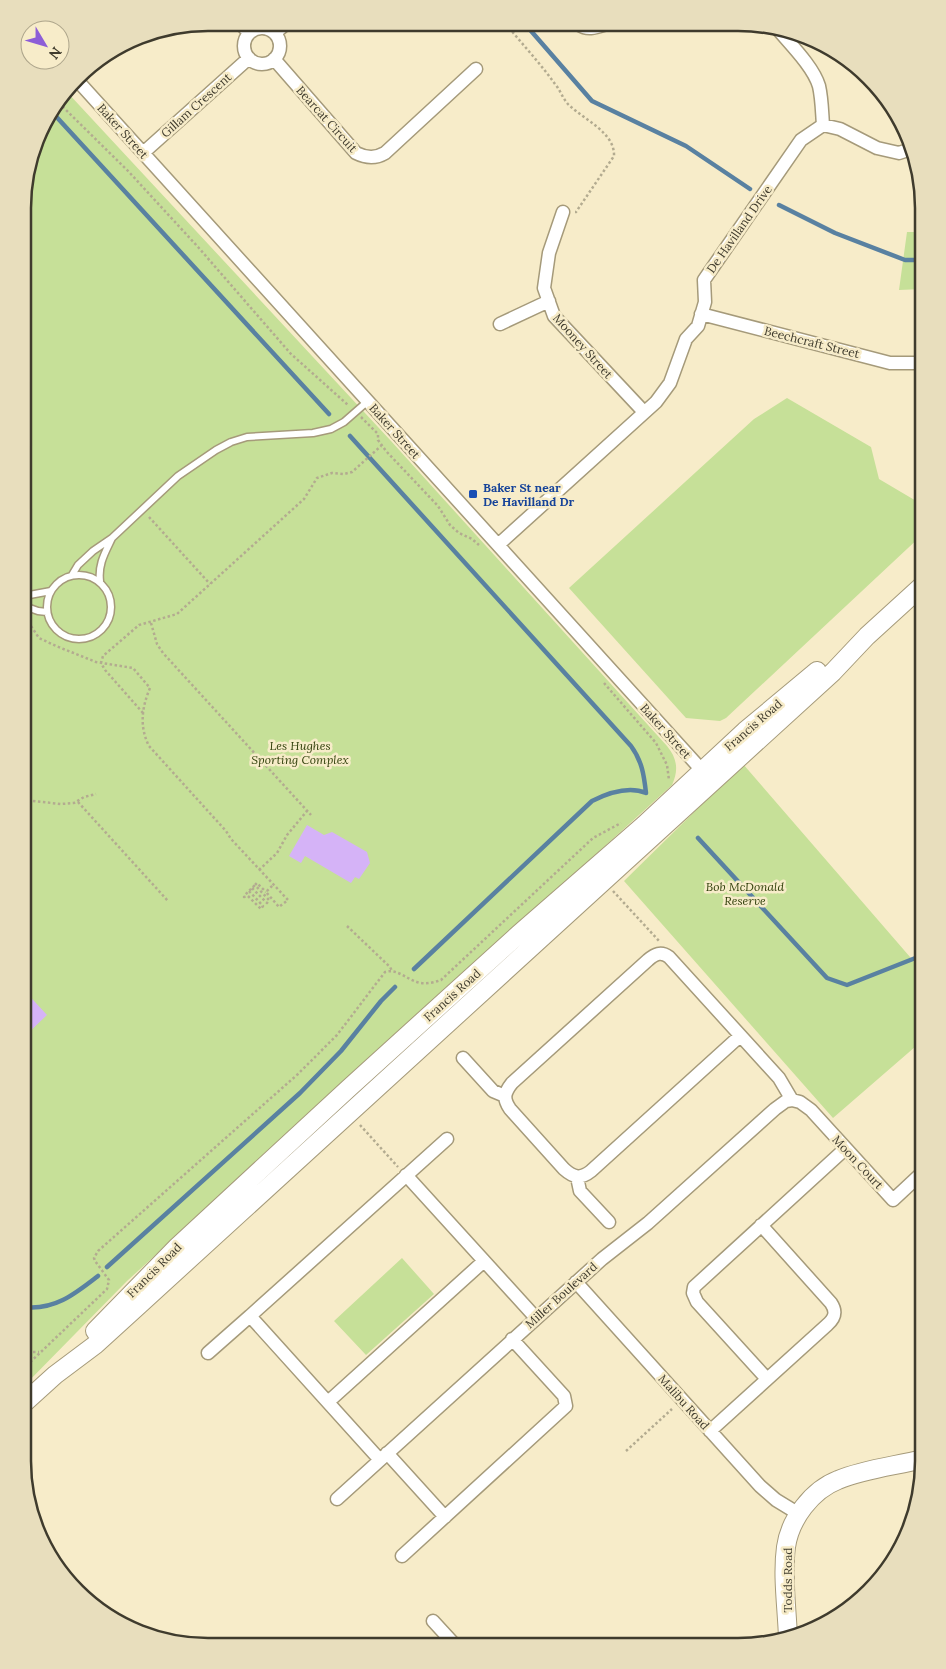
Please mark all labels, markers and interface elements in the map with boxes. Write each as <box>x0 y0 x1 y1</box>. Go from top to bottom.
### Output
north arrow <box>20 20 70 70</box>
text: N <box>45 43 66 63</box>
street label: Gillam Crescent <box>158 69 234 140</box>
street label: Bearcat Circuit <box>293 83 361 156</box>
street label: Baker Street <box>94 100 152 162</box>
street label: De Havilland Drive <box>703 182 775 276</box>
street label: Mooney Street <box>550 310 616 382</box>
street label: Beechcraft Street <box>763 323 862 361</box>
street label: Baker Street <box>366 400 424 462</box>
place label: Baker St near De Havilland Dr <box>483 480 575 509</box>
marker: Baker St near De Havilland Dr <box>467 488 479 500</box>
street label: Francis Road <box>721 696 785 754</box>
street label: Baker Street <box>637 700 695 762</box>
park label: Les Hughes Sporting Complex <box>251 738 349 767</box>
park label: Bob McDonald Reserve <box>706 879 785 908</box>
street label: Francis Road <box>420 966 484 1024</box>
street label: Moon Court <box>829 1132 887 1192</box>
street label: Francis Road <box>123 1239 185 1301</box>
street label: Miller Boulevard <box>522 1259 600 1331</box>
street label: Malibu Road <box>655 1371 713 1433</box>
street label: Todds Road <box>780 1547 795 1613</box>

